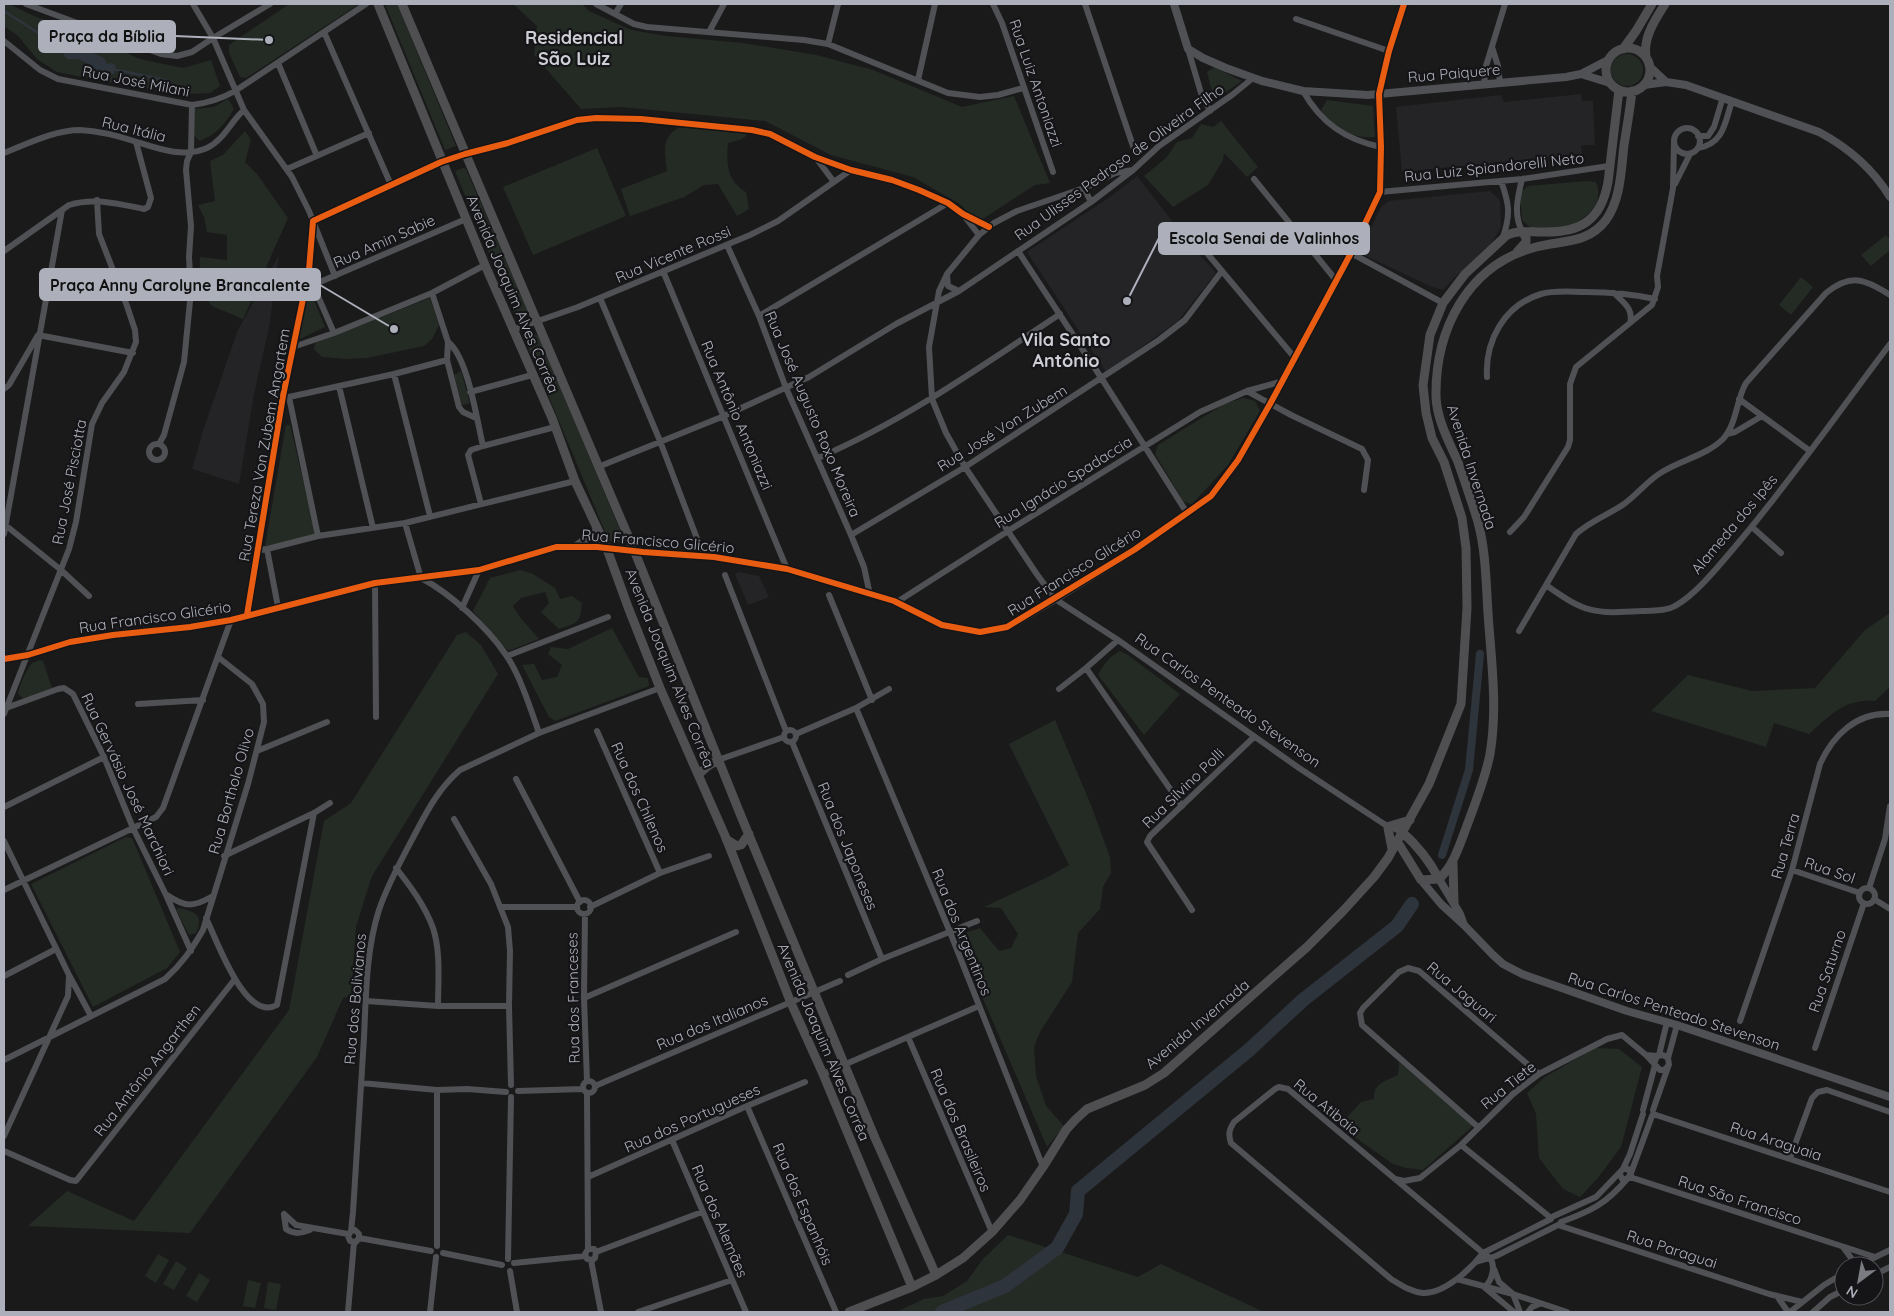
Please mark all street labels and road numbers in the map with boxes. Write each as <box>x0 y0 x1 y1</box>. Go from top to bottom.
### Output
street label: Rua Luiz Antoniazzi <box>1005 17 1067 149</box>
street label: Rua Paiquere <box>1407 59 1501 87</box>
street label: Rua José Milani <box>81 61 191 101</box>
street label: Rua Ulisses Pedroso de Oliveira Filho <box>1010 79 1228 245</box>
street label: Rua Itália <box>100 112 168 146</box>
street label: Rua Luiz Spiandorelli Neto <box>1403 148 1585 186</box>
street label: Avenida Joaquim Alves Corrêa <box>463 192 563 396</box>
street label: Rua Amin Sabie <box>330 210 438 272</box>
street label: Rua Vicente Rossi <box>612 221 734 287</box>
street label: Rua José Augusto Roxo Moreira <box>761 308 865 520</box>
street label: Rua Tereza Von Zubem Angartem <box>234 327 294 563</box>
street label: Rua Antônio Antoniazzi <box>697 338 777 492</box>
street label: Rua José Von Zubem <box>933 380 1071 476</box>
street label: Avenida Invernada <box>1443 402 1501 532</box>
street label: Rua José Pisciotta <box>48 418 90 546</box>
street label: Rua Ignácio Spadaccia <box>990 432 1136 532</box>
street label: Alameda dos Ipês <box>1687 470 1781 578</box>
street label: Rua Francisco Glicério <box>1004 522 1144 620</box>
street label: Rua Francisco Glicério <box>581 525 735 557</box>
street label: Avenida Joaquim Alves Corrêa <box>621 566 719 770</box>
street label: Rua Francisco Glicério <box>78 597 232 637</box>
street label: Rua Carlos Penteado Stevenson <box>1132 628 1324 772</box>
street label: Rua Gervásio José Marchiori <box>77 690 179 878</box>
street label: Rua Bortholo Olivo <box>204 726 258 856</box>
street label: Rua dos Chilenos <box>607 739 673 855</box>
street label: Rua Silvino Polli <box>1138 744 1228 832</box>
street label: Rua dos Japoneses <box>814 779 882 913</box>
street label: Rua Terra <box>1767 811 1803 881</box>
street label: Rua Sol <box>1802 852 1858 888</box>
street label: Rua dos Argentinos <box>928 866 996 998</box>
street label: Rua Saturno <box>1804 927 1850 1015</box>
street label: Rua dos Franceses <box>562 932 584 1064</box>
street label: Rua dos Bolivianos <box>340 933 370 1065</box>
street label: Avenida Joaquim Alves Corrêa <box>774 940 874 1144</box>
street label: Rua Jaguari <box>1423 957 1501 1027</box>
street label: Rua Carlos Penteado Stevenson <box>1565 968 1783 1054</box>
street label: Avenida Invernada <box>1141 975 1253 1073</box>
street label: Rua dos Italianos <box>653 990 771 1054</box>
street label: Rua Antônio Angarthen <box>90 1000 204 1140</box>
street label: Rua Tiete <box>1476 1057 1540 1113</box>
street label: Rua dos Brasileiros <box>926 1065 996 1195</box>
street label: Rua Atibaia <box>1290 1074 1364 1140</box>
street label: Rua dos Portugueses <box>621 1079 763 1157</box>
street label: Rua Araguaia <box>1728 1117 1824 1165</box>
street label: Rua dos Espanhóis <box>769 1140 837 1268</box>
street label: Rua dos Alemães <box>688 1162 752 1280</box>
street label: Rua São Francisco <box>1676 1171 1804 1229</box>
street label: Rua Paraguai <box>1624 1225 1720 1273</box>

